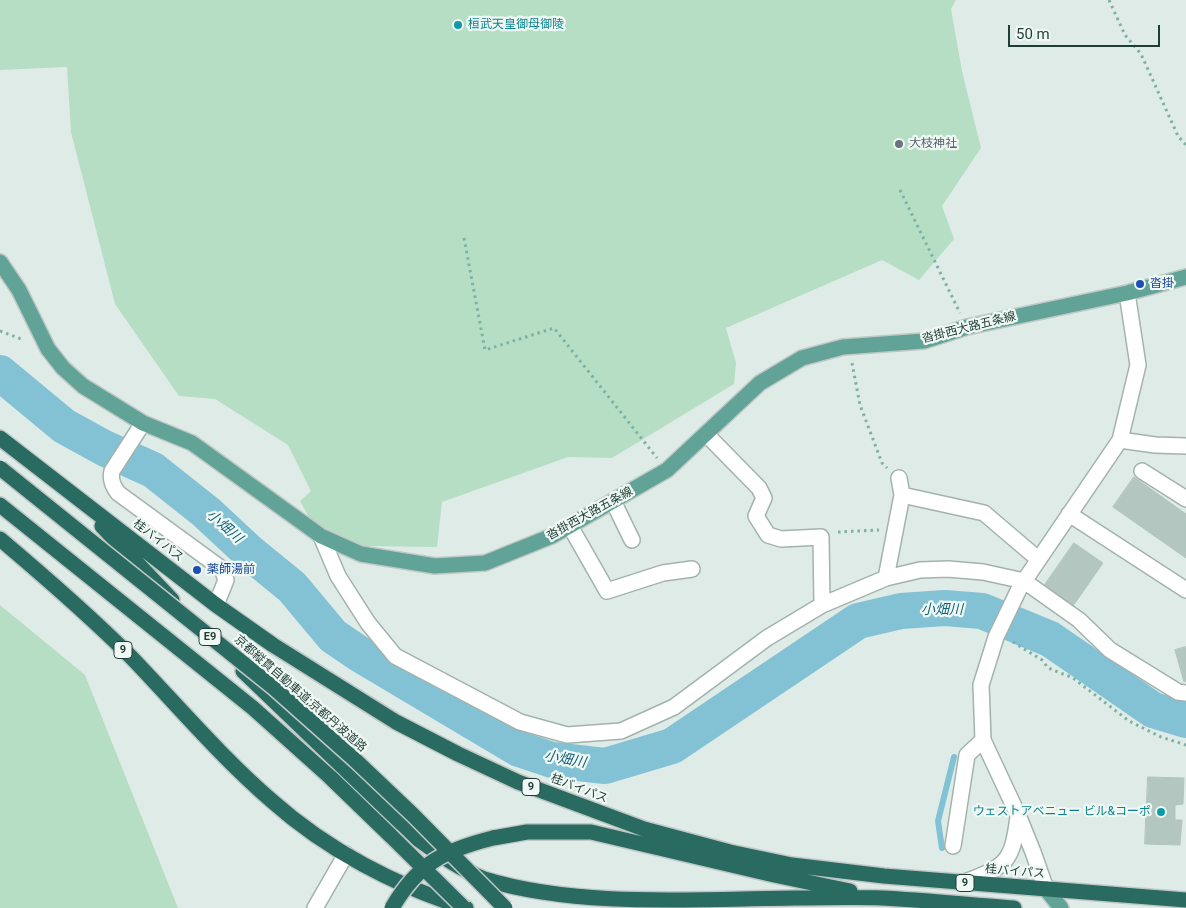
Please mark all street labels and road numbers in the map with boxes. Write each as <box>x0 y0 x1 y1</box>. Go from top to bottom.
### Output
street label: 沓掛西大路五条線 <box>921 309 1017 347</box>
street label: 沓掛西大路五条線 <box>545 484 635 544</box>
street label: 桂バイパス <box>130 517 186 565</box>
road number: E9 <box>199 628 221 646</box>
street label: 京都縦貫自動車道;京都丹波道路 <box>231 633 369 755</box>
road number: 9 <box>114 642 132 658</box>
street label: 桂バイパス <box>548 772 610 806</box>
road number: 9 <box>522 779 540 796</box>
street label: 桂バイパス <box>984 862 1046 882</box>
road number: 9 <box>956 874 974 891</box>

